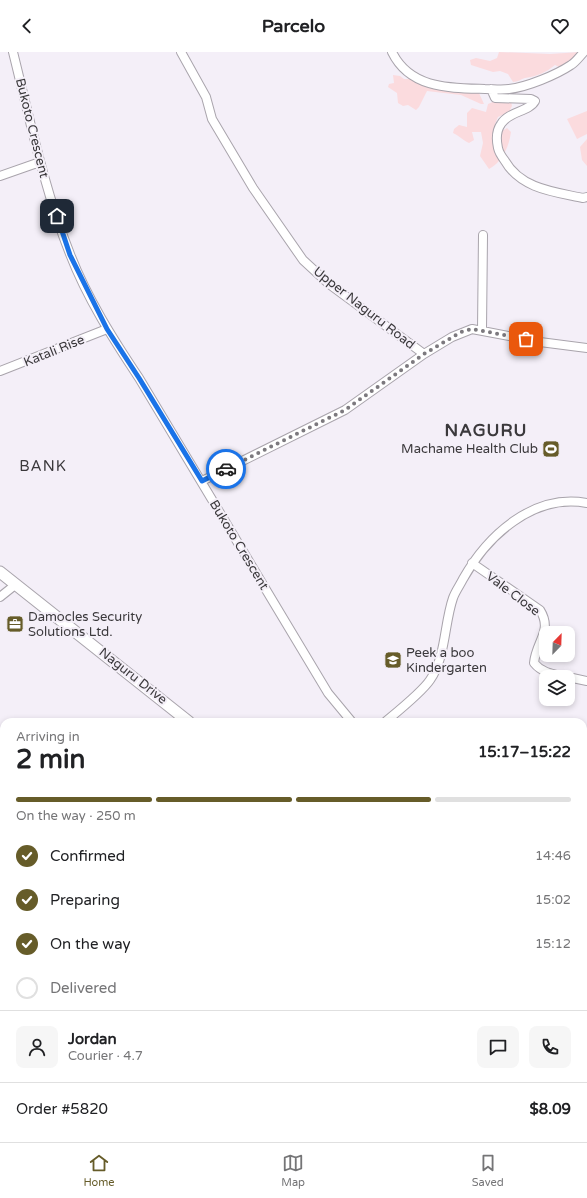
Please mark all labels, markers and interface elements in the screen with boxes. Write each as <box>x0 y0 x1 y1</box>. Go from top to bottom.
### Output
icon: back <box>16 15 38 37</box>
text: Parcelo <box>262 15 325 37</box>
icon: heart <box>549 15 571 37</box>
street label: Bukoto Crescent <box>12 77 52 179</box>
pin <box>40 199 74 233</box>
icon: home <box>46 205 68 227</box>
street label: Upper Naguru Road <box>310 263 418 353</box>
pin <box>509 322 543 356</box>
icon: bag <box>515 328 537 350</box>
street label: Katali Rise <box>21 332 87 370</box>
district label: NAGURU <box>445 420 527 441</box>
sports icon: Machame Health Club <box>541 439 561 459</box>
place label: Machame Health Club <box>401 441 538 457</box>
courier <box>206 449 246 489</box>
district label: BANK <box>19 457 67 475</box>
icon: car <box>215 458 237 480</box>
street label: Bukoto Crescent <box>206 497 272 593</box>
street label: Vale Close <box>483 569 543 619</box>
place label: Damocles Security Solutions Ltd. <box>28 609 142 640</box>
office icon: Damocles Security Solutions Ltd. <box>5 614 25 634</box>
north arrow <box>539 626 575 662</box>
map controls <box>539 626 575 706</box>
street label: Naguru Drive <box>96 644 170 708</box>
place label: Peek a boo Kindergarten <box>406 645 487 676</box>
school or university icon: Peek a boo Kindergarten <box>383 650 403 670</box>
button: layers <box>539 670 575 706</box>
text: Arriving in <box>16 729 80 745</box>
text: 15:17–15:22 <box>478 743 571 761</box>
text: 2 min <box>16 744 85 775</box>
text: On the way · 250 m <box>16 808 136 824</box>
icon: check <box>16 845 38 867</box>
text: Confirmed <box>50 847 125 865</box>
text: 14:46 <box>535 848 571 864</box>
icon: check <box>16 889 38 911</box>
text: Preparing <box>50 891 120 909</box>
text: 15:02 <box>535 892 571 908</box>
icon: check <box>16 933 38 955</box>
text: On the way <box>50 935 130 953</box>
text: 15:12 <box>535 936 571 952</box>
text: Delivered <box>50 979 117 997</box>
button: person <box>16 1026 58 1068</box>
button: chat <box>477 1026 519 1068</box>
button: phone <box>529 1026 571 1068</box>
text: Jordan <box>68 1030 117 1048</box>
text: Courier · 4.7 <box>68 1048 143 1064</box>
text: Order #5820 <box>16 1100 108 1118</box>
text: $8.09 <box>530 1100 571 1118</box>
tab: Home <box>83 1152 115 1189</box>
tab: Map <box>281 1152 305 1189</box>
tab: Saved <box>472 1152 504 1189</box>

